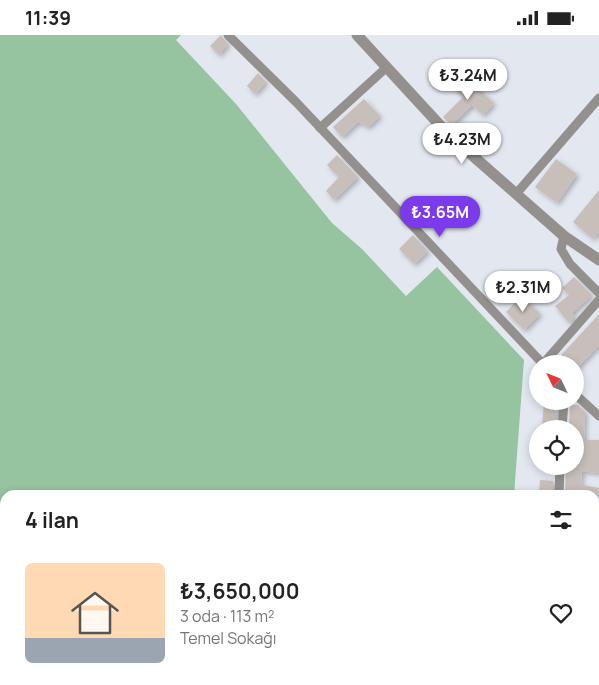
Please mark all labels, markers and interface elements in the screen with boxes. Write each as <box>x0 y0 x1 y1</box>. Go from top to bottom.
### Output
text: 11:39 <box>25 5 71 31</box>
pin: ₺3.24M <box>427 58 509 101</box>
text: ₺3.24M <box>439 64 497 86</box>
pin: ₺4.23M <box>421 123 503 165</box>
text: ₺4.23M <box>433 128 491 150</box>
pin: ₺3.65M <box>399 195 481 238</box>
text: ₺3.65M <box>411 201 469 223</box>
pin: ₺2.31M <box>482 271 564 313</box>
text: ₺2.31M <box>496 276 550 298</box>
north arrow <box>529 355 584 410</box>
map controls <box>529 355 584 475</box>
button: locate <box>529 420 584 475</box>
text: 4 ilan <box>25 506 79 534</box>
icon: filters <box>547 506 575 534</box>
text: ₺3,650,000 <box>180 577 299 605</box>
icon: home <box>65 583 125 643</box>
icon: heart <box>547 599 575 627</box>
text: 3 oda · 113 m² <box>180 605 274 627</box>
text: Temel Sokağı <box>180 627 277 649</box>

